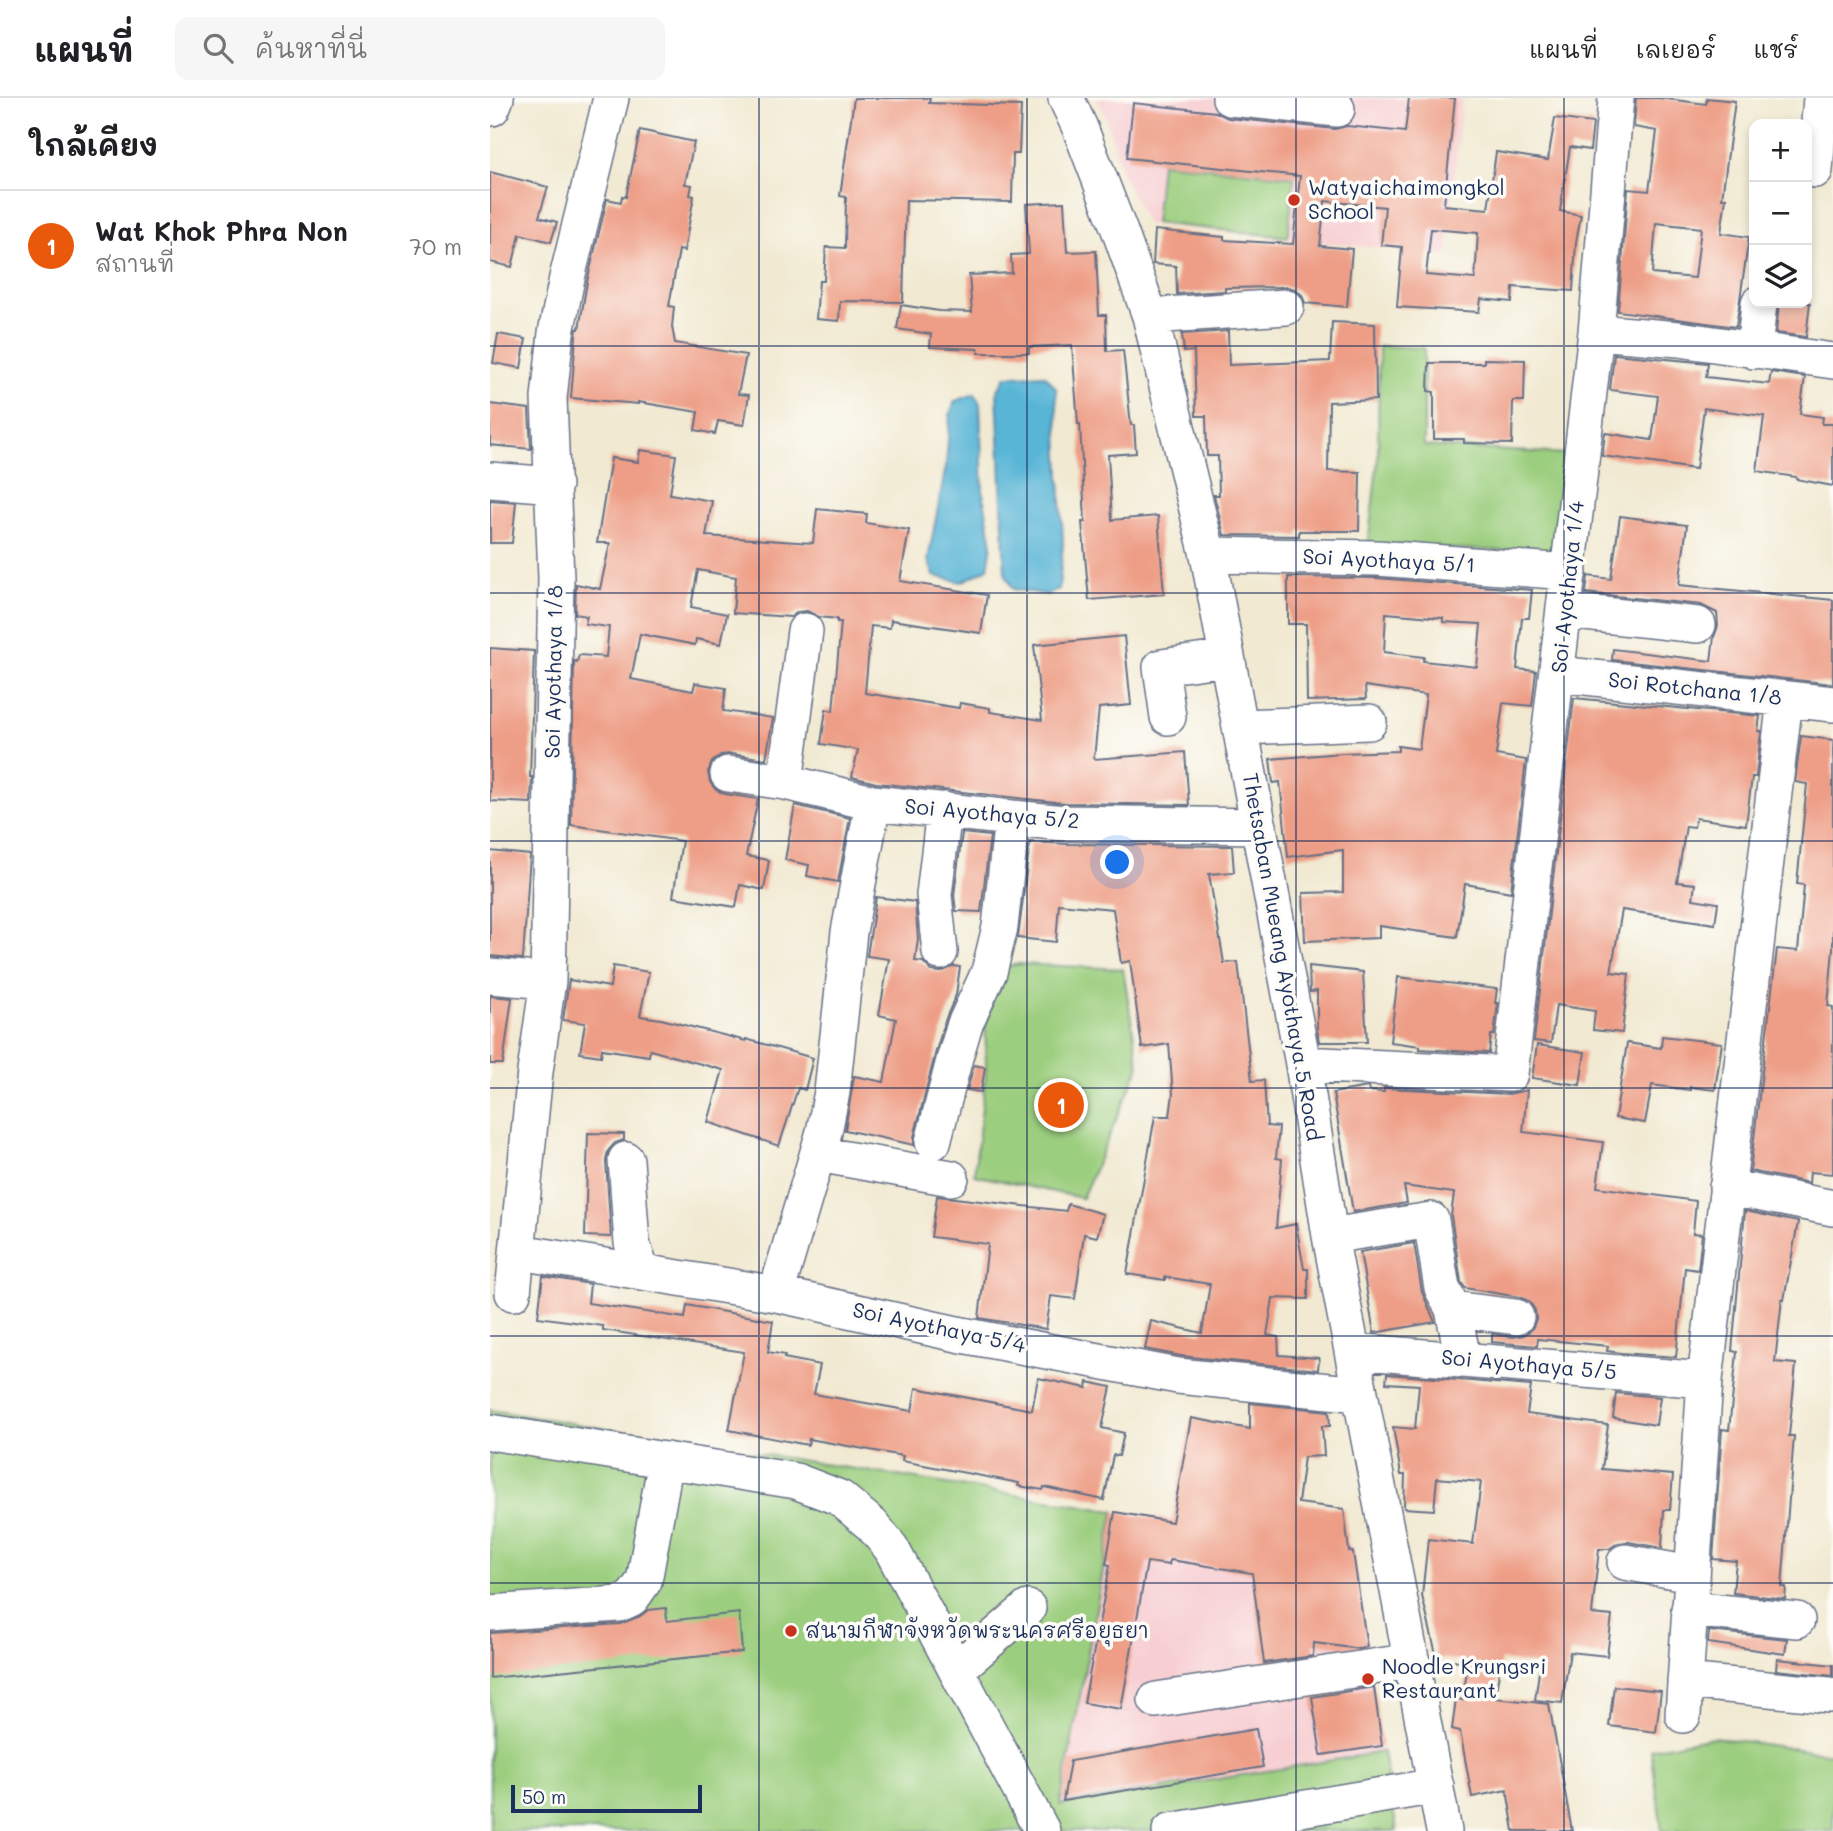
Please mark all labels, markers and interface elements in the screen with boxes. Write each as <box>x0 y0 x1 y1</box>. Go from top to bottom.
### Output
search box <box>175 17 665 80</box>
text: แผนที่ <box>35 27 133 70</box>
icon: search <box>199 29 237 67</box>
text: ค้นหาที่นี่ <box>255 31 367 65</box>
text: แผนที่ <box>1530 33 1598 64</box>
text: เลเยอร์ <box>1636 33 1716 64</box>
text: แชร์ <box>1754 33 1798 64</box>
map controls <box>1749 119 1812 308</box>
button: + <box>1749 119 1812 182</box>
text: ใกล้เคียง <box>28 124 158 164</box>
place label: Watyaichaimongkol School <box>1308 173 1505 224</box>
button: − <box>1749 182 1812 245</box>
marker: Watyaichaimongkol School <box>1286 192 1302 208</box>
text: Wat Khok Phra Non <box>95 214 348 248</box>
text: 1 <box>46 231 56 261</box>
text: 70 m <box>409 231 462 261</box>
button: layers <box>1749 245 1812 308</box>
text: สถานที่ <box>95 248 174 278</box>
street label: Soi Ayothaya 1/4 <box>1544 499 1589 674</box>
street label: Soi Ayothaya 5/1 <box>1302 541 1476 578</box>
street label: Soi Ayothaya 1/8 <box>537 585 568 759</box>
street label: Soi Rotchana 1/8 <box>1607 665 1783 710</box>
street label: Thetsaban Mueang Ayothaya 5 Road <box>1238 771 1329 1143</box>
street label: Soi Ayothaya 5/2 <box>904 791 1081 834</box>
your location <box>1100 845 1134 879</box>
pin: 1 <box>1038 1079 1084 1131</box>
street label: Soi Ayothaya 5/4 <box>850 1295 1029 1358</box>
street label: Soi Ayothaya 5/5 <box>1440 1342 1618 1385</box>
place label: สนามกีฬาจังหวัดพระนครศรีอยุธยา <box>805 1616 1149 1647</box>
marker: สนามกีฬาจังหวัดพระนครศรีอยุธยา <box>783 1623 799 1639</box>
place label: Noodle Krungsri Restaurant <box>1382 1652 1546 1703</box>
marker: Noodle Krungsri Restaurant <box>1360 1671 1376 1687</box>
scale bar <box>511 1782 702 1814</box>
text: 50 m <box>522 1784 566 1809</box>

